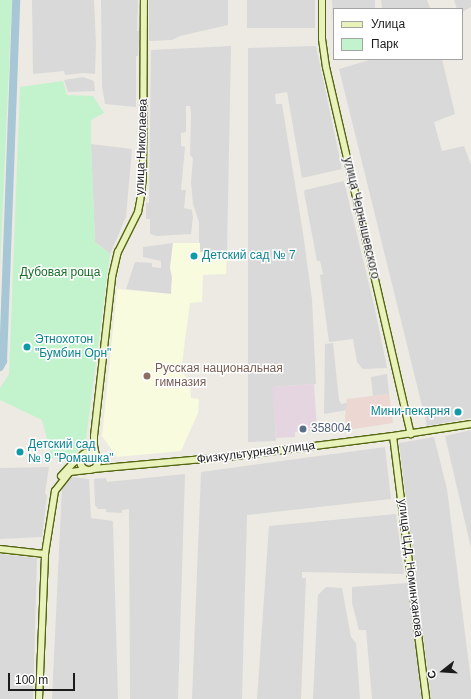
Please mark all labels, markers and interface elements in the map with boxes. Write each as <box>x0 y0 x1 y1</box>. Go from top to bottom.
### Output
legend <box>333 8 463 60</box>
text: Улица <box>371 17 405 31</box>
text: Парк <box>371 37 398 51</box>
street label: улица Николаева <box>133 98 151 196</box>
street label: улица Чернышевского <box>340 156 382 280</box>
place label: Детский сад № 7 <box>202 249 296 263</box>
marker: Детский сад № 7 <box>189 251 199 261</box>
park label: Дубовая роща <box>20 266 100 280</box>
place label: Этнохотон "Бумбин Орн" <box>35 333 111 361</box>
marker: Этнохотон "Бумбин Орн" <box>22 342 32 352</box>
place label: Русская национальная гимназия <box>155 362 283 390</box>
marker: Русская национальная гимназия <box>142 371 152 381</box>
place label: Мини-пекарня <box>371 405 450 419</box>
marker: Мини-пекарня <box>453 407 463 417</box>
place label: 358004 <box>311 422 351 436</box>
marker: 358004 <box>298 424 308 434</box>
place label: Детский сад № 9 "Ромашка" <box>28 438 114 466</box>
street label: Физкультурная улица <box>196 439 316 467</box>
marker: Детский сад № 9 "Ромашка" <box>15 447 25 457</box>
street label: улица Ц.Д. Номинханова <box>394 498 426 638</box>
north arrow <box>423 651 463 691</box>
scale bar <box>10 665 77 691</box>
text: С <box>425 669 438 680</box>
text: 100 m <box>15 673 48 687</box>

